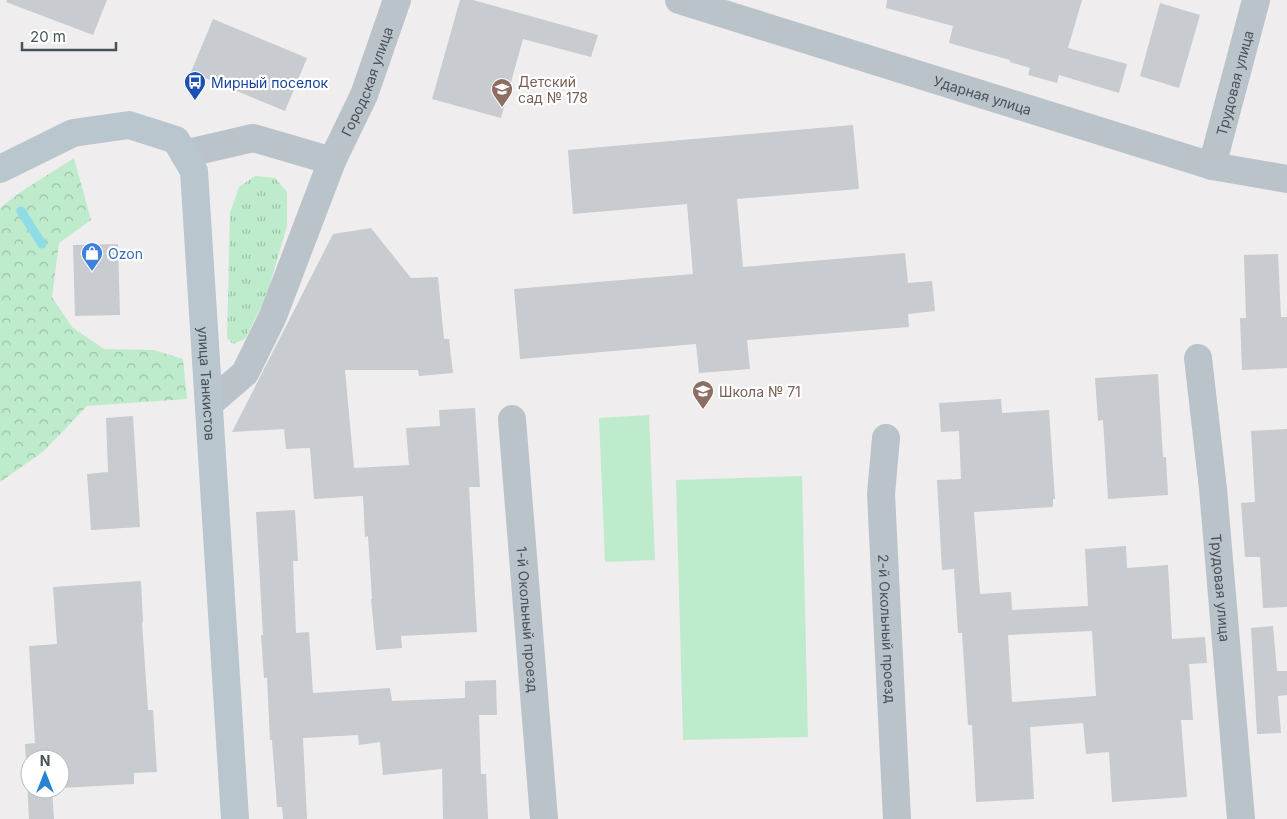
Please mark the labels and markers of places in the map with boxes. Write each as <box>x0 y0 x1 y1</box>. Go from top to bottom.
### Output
bus stop icon: Мирный поселок <box>183 70 207 101</box>
place label: Детский сад № 178 <box>518 73 588 106</box>
place label: Мирный поселок <box>211 74 329 91</box>
school or university icon: Детский сад № 178 <box>490 77 514 108</box>
shop icon: Ozon <box>80 241 104 272</box>
place label: Ozon <box>108 245 143 262</box>
school or university icon: Школа № 71 <box>691 379 715 410</box>
place label: Школа № 71 <box>719 383 801 400</box>

